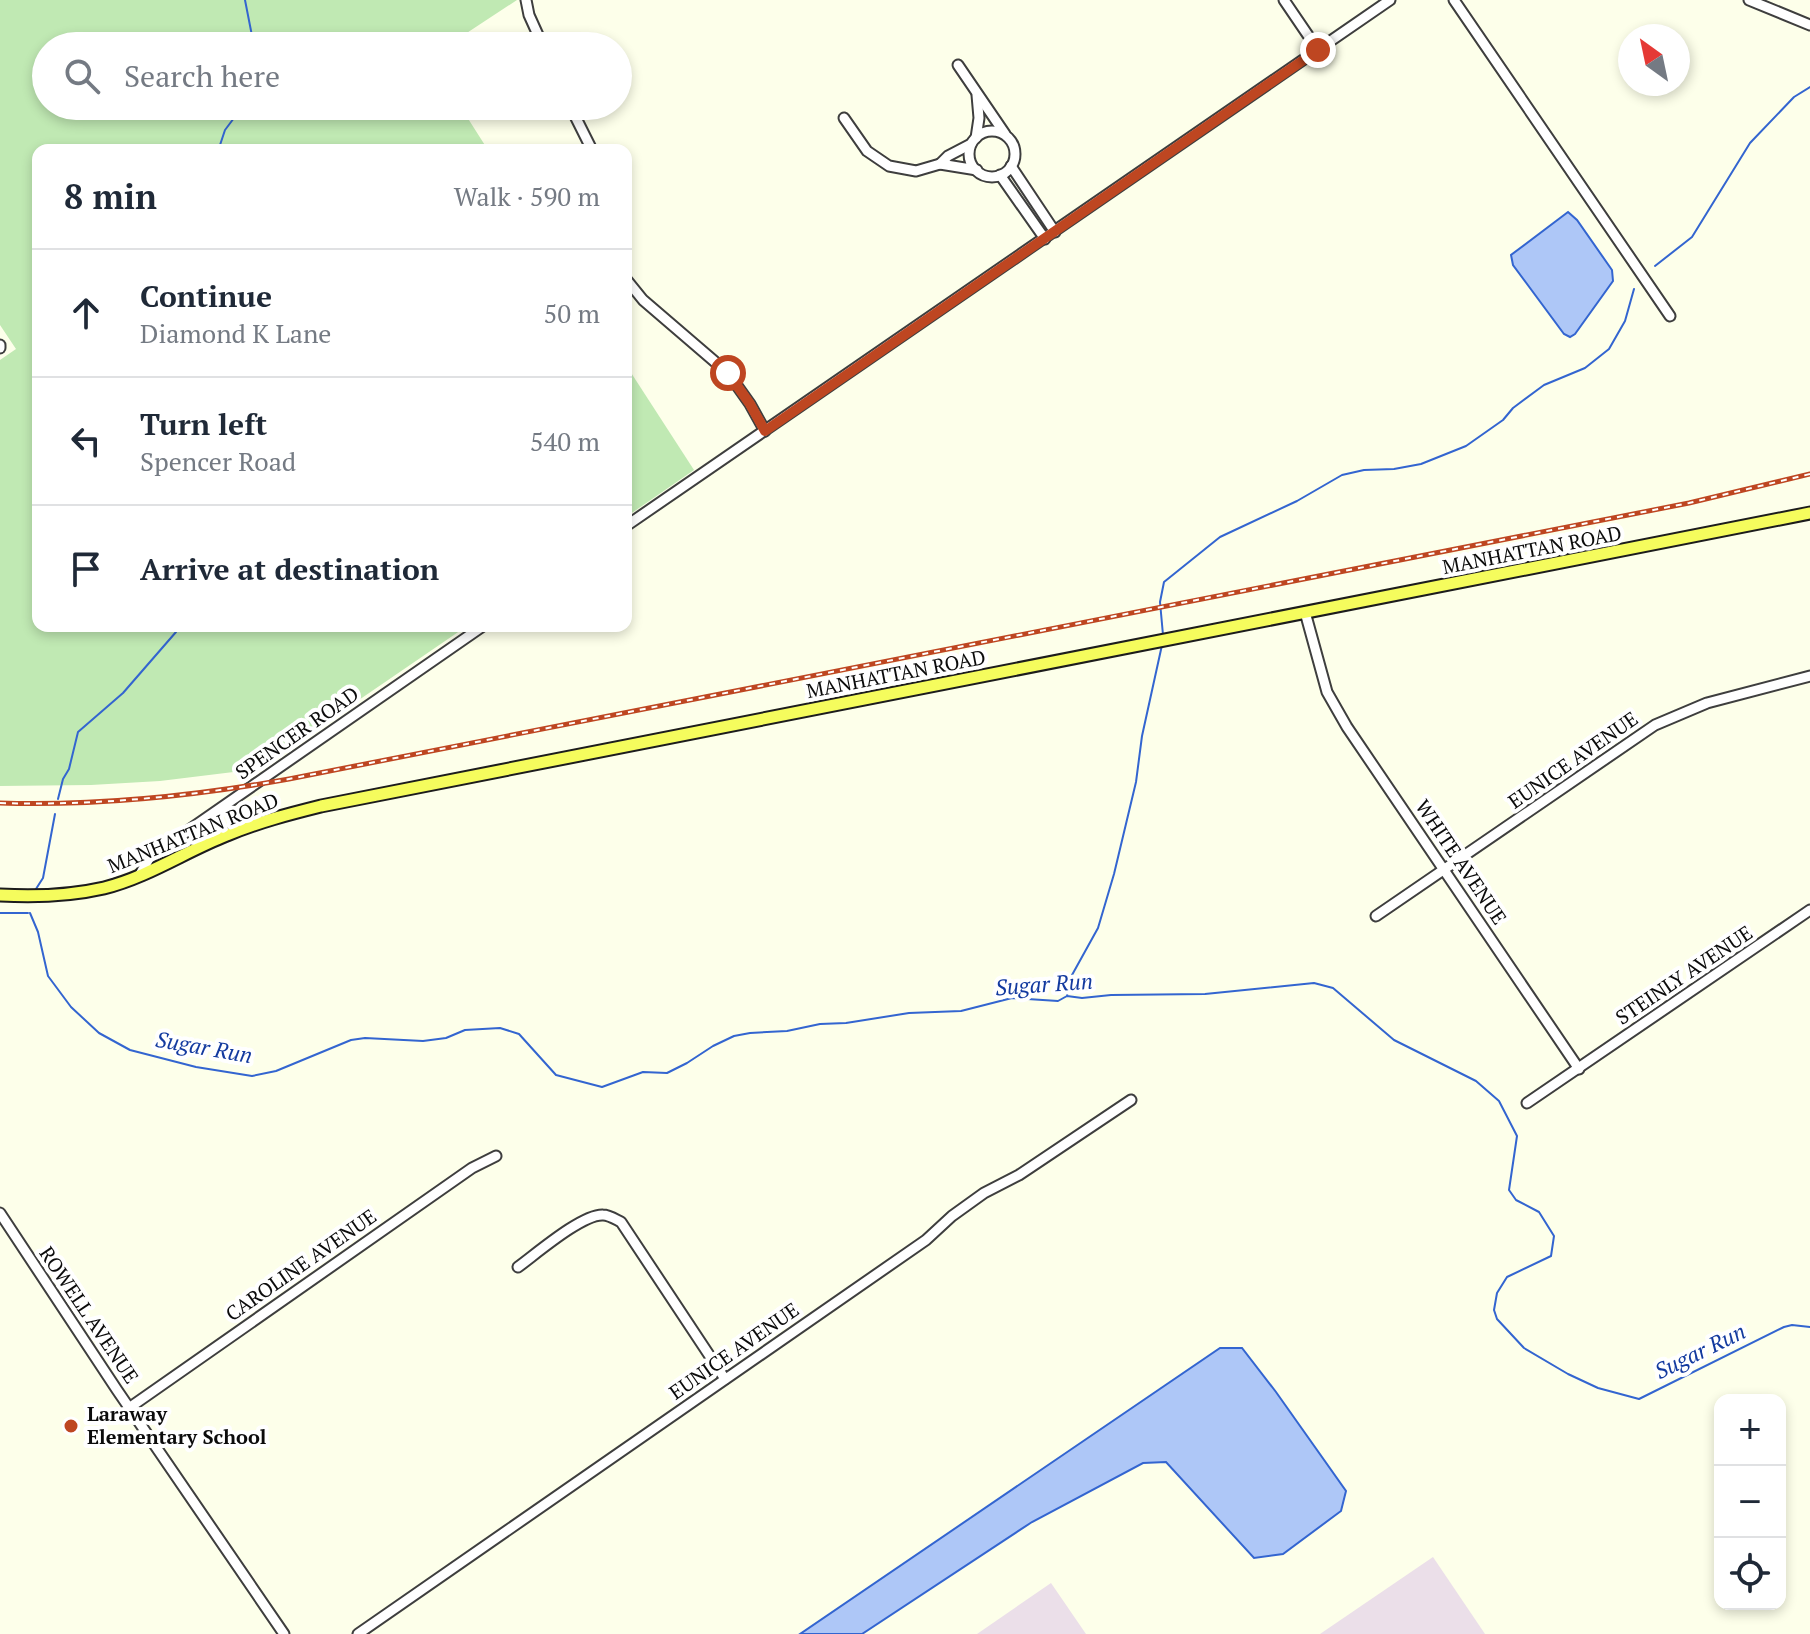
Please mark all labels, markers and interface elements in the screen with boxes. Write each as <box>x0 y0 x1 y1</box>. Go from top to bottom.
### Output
north arrow <box>1618 24 1690 96</box>
search box <box>32 32 632 120</box>
route end <box>1300 32 1336 68</box>
icon: search <box>60 54 104 98</box>
text: Search here <box>124 56 280 96</box>
text: 8 min <box>64 174 157 219</box>
text: Walk · 590 m <box>454 179 600 213</box>
text: Continue <box>140 276 272 316</box>
icon: ahead <box>64 291 108 335</box>
text: 50 m <box>544 296 600 330</box>
text: Diamond K Lane <box>140 316 331 350</box>
route start <box>710 355 746 391</box>
text: Turn left <box>140 404 267 444</box>
icon: left <box>64 419 108 463</box>
text: 540 m <box>530 424 600 458</box>
text: Spencer Road <box>140 444 296 478</box>
street label: MANHATTAN ROAD <box>1440 519 1624 580</box>
icon: arrive <box>64 547 108 591</box>
text: Arrive at destination <box>140 549 439 589</box>
street label: MANHATTAN ROAD <box>804 643 988 704</box>
street label: SPENCER ROAD <box>230 680 364 785</box>
street label: EUNICE AVENUE <box>1503 705 1643 814</box>
street label: MANHATTAN ROAD <box>103 786 282 879</box>
street label: WHITE AVENUE <box>1410 794 1513 930</box>
street label: STEINLY AVENUE <box>1610 919 1757 1030</box>
water label: Sugar Run <box>994 966 1094 1001</box>
water label: Sugar Run <box>153 1024 255 1069</box>
street label: CAROLINE AVENUE <box>220 1202 382 1327</box>
street label: ROWELL AVENUE <box>34 1241 145 1388</box>
street label: EUNICE AVENUE <box>664 1296 804 1405</box>
water label: Sugar Run <box>1650 1316 1750 1385</box>
map controls <box>1714 1394 1786 1610</box>
button: + <box>1714 1394 1786 1466</box>
place label: Laraway Elementary School <box>87 1400 267 1450</box>
marker: Laraway Elementary School <box>62 1417 80 1435</box>
button: − <box>1714 1466 1786 1538</box>
button: locate <box>1714 1538 1786 1610</box>

